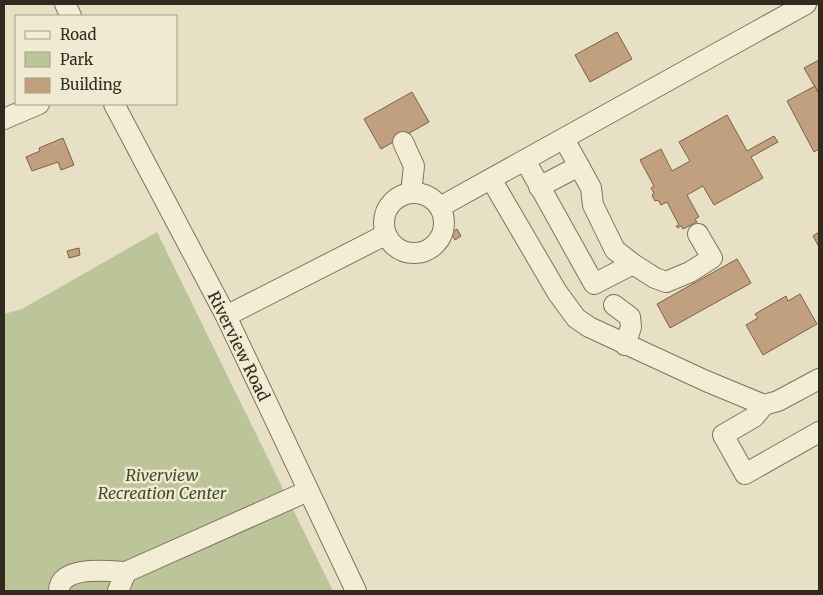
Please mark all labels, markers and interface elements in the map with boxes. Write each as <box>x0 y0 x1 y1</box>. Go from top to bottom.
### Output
legend <box>15 15 178 105</box>
text: Road <box>60 25 96 44</box>
text: Park <box>60 50 94 69</box>
text: Building <box>60 75 122 94</box>
street label: Riverview Road <box>204 288 274 405</box>
park label: Riverview Recreation Center <box>98 465 227 503</box>

